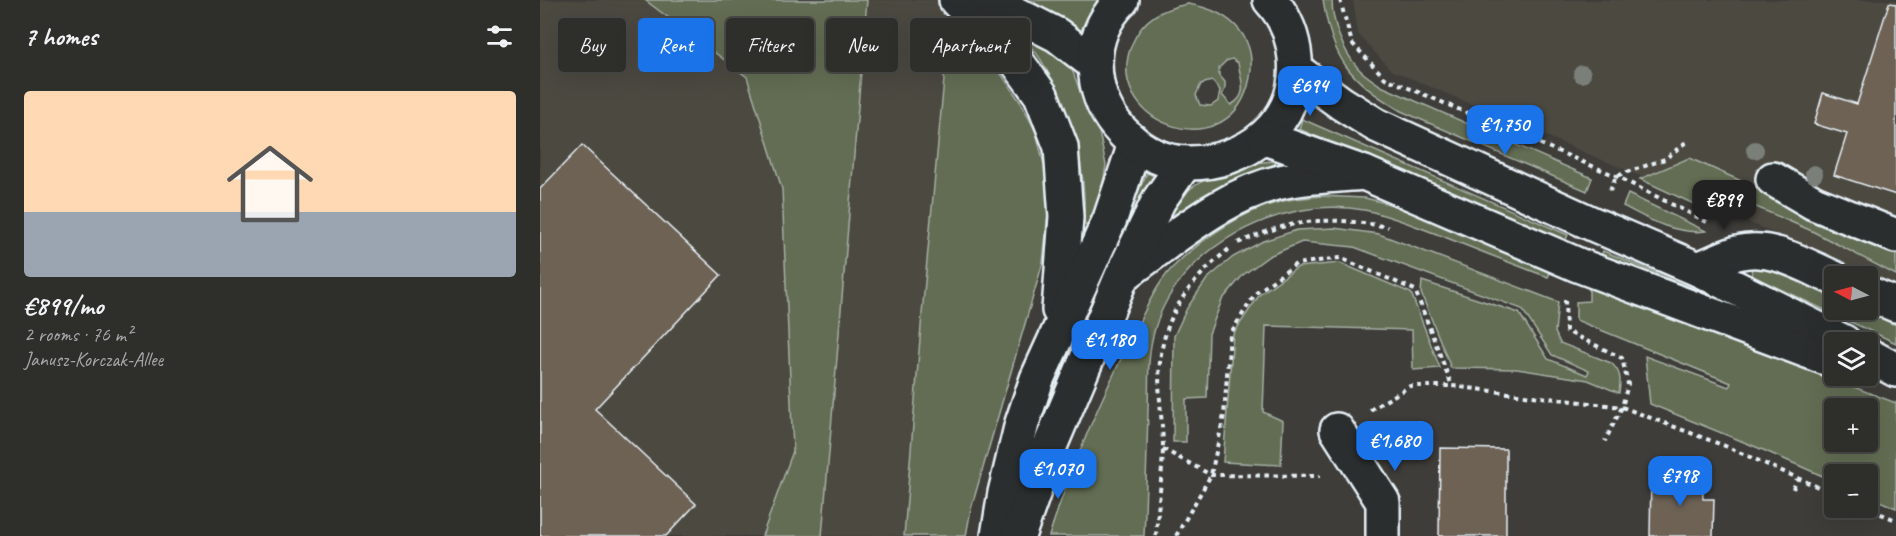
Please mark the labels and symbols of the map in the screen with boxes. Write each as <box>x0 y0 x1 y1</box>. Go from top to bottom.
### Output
pin: €694 <box>1274 66 1346 117</box>
pin: €1,750 <box>1456 105 1554 156</box>
pin: €899 <box>1688 180 1760 231</box>
north arrow <box>1824 266 1878 320</box>
pin: €1,180 <box>1061 320 1159 371</box>
pin: €1,680 <box>1346 421 1444 472</box>
pin: €1,070 <box>1009 449 1107 500</box>
pin: €798 <box>1644 456 1716 507</box>

